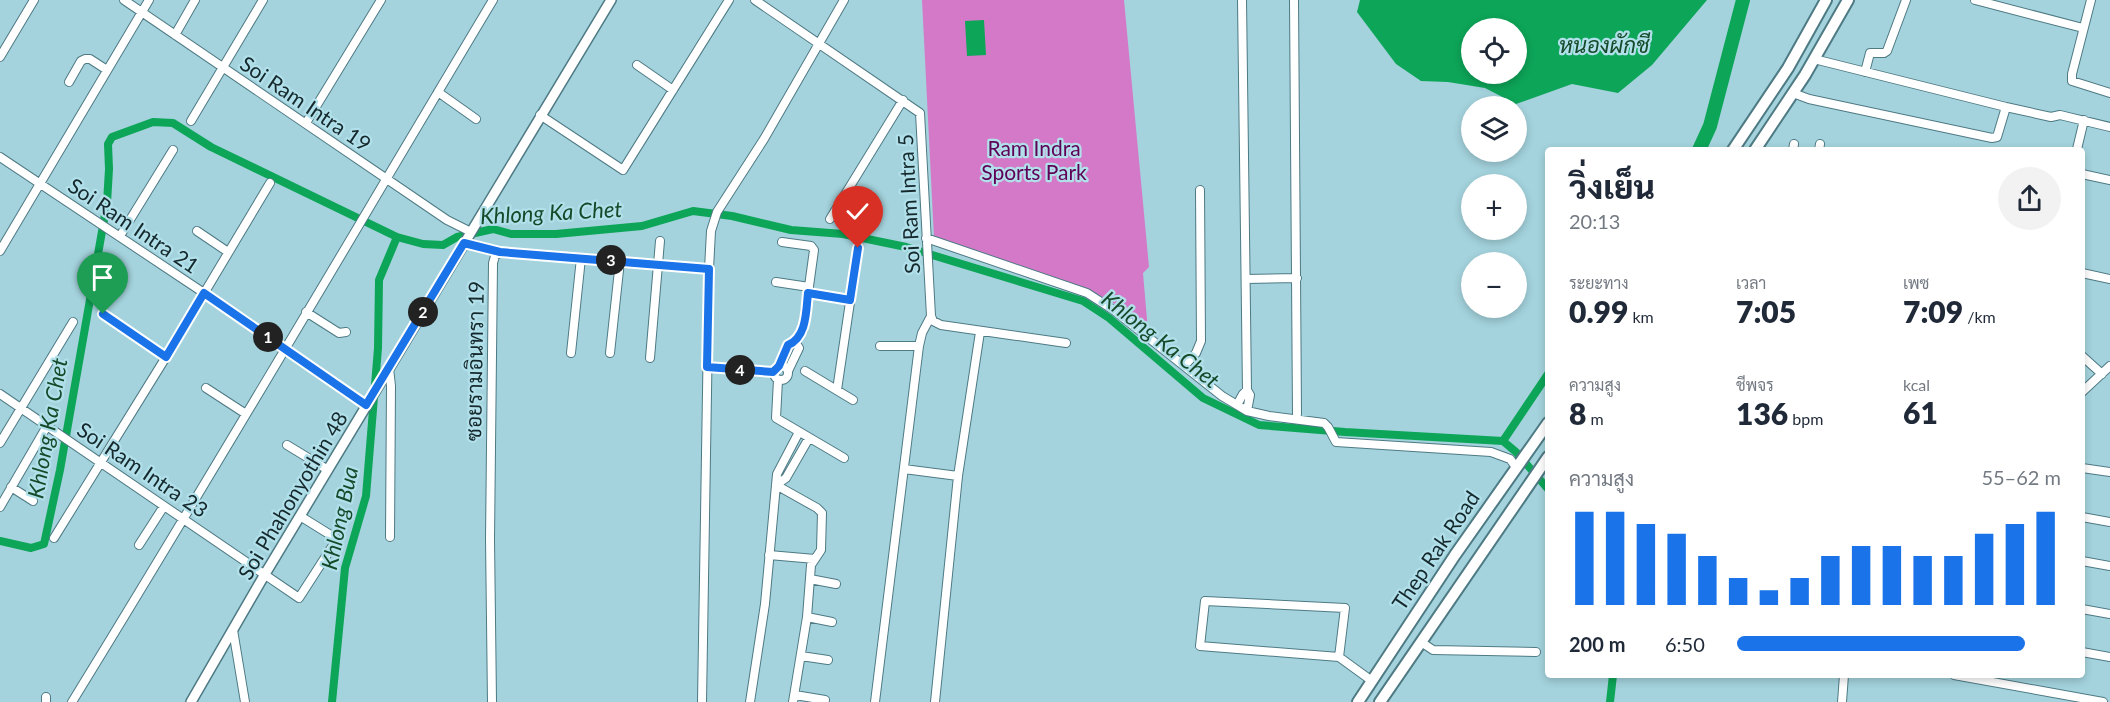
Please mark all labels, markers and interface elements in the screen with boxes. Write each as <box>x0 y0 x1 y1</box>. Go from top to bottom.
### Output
map controls <box>1461 18 1527 318</box>
button: locate <box>1461 18 1527 84</box>
water label: หนองผักชี <box>1559 31 1651 58</box>
street label: Soi Ram Intra 19 <box>236 50 376 156</box>
button: layers <box>1461 96 1527 162</box>
street label: Soi Ram Intra 5 <box>892 133 924 275</box>
park label: Ram Indra Sports Park <box>981 135 1087 184</box>
text: วิ่งเย็น <box>1569 166 1655 206</box>
button: share <box>1998 167 2061 230</box>
street label: Soi Ram Intra 21 <box>64 172 204 278</box>
button: + <box>1461 174 1527 240</box>
pin <box>832 186 883 248</box>
water label: Khlong Ka Chet <box>479 195 623 229</box>
icon: check <box>841 195 874 228</box>
text: 20:13 <box>1569 209 1620 233</box>
pin: 3 <box>596 245 626 275</box>
text: 3 <box>606 250 616 269</box>
pin <box>77 252 128 314</box>
button: − <box>1461 252 1527 318</box>
icon: arrive <box>86 261 119 294</box>
text: ระยะทาง <box>1569 273 1629 292</box>
text: เวลา <box>1736 273 1766 292</box>
text: เพซ <box>1903 273 1929 292</box>
street label: ซอยรามอินทรา 19 <box>460 281 488 441</box>
water label: Khlong Ka Chet <box>1097 285 1225 394</box>
text: 0.99 <box>1569 293 1628 329</box>
text: 7:05 <box>1736 293 1796 329</box>
text: 7:09 <box>1903 293 1963 329</box>
pin: 2 <box>408 297 438 327</box>
text: 2 <box>418 302 428 321</box>
text: km <box>1628 307 1654 326</box>
text: /km <box>1963 307 1996 326</box>
pin: 1 <box>253 322 283 352</box>
text: 1 <box>263 327 273 346</box>
water label: Khlong Ka Chet <box>21 355 73 500</box>
pin: 4 <box>725 355 755 385</box>
text: 4 <box>735 360 745 379</box>
text: ความสูง <box>1569 375 1621 394</box>
text: ชีพจร <box>1736 375 1774 394</box>
text: kcal <box>1903 375 1930 394</box>
text: 61 <box>1903 394 1938 430</box>
text: 8 <box>1569 395 1586 431</box>
text: 136 <box>1736 395 1788 431</box>
street label: Soi Phahonyothin 48 <box>232 407 352 583</box>
text: m <box>1586 409 1604 428</box>
text: bpm <box>1788 409 1823 428</box>
street label: Soi Ram Intra 23 <box>73 416 213 522</box>
water label: Khlong Bua <box>315 464 363 572</box>
text: 55–62 m <box>1981 465 2061 489</box>
text: ความสูง <box>1569 466 1634 490</box>
street label: Thep Rak Road <box>1386 486 1484 614</box>
text: 200 m <box>1569 632 1625 656</box>
text: 6:50 <box>1665 632 1705 656</box>

